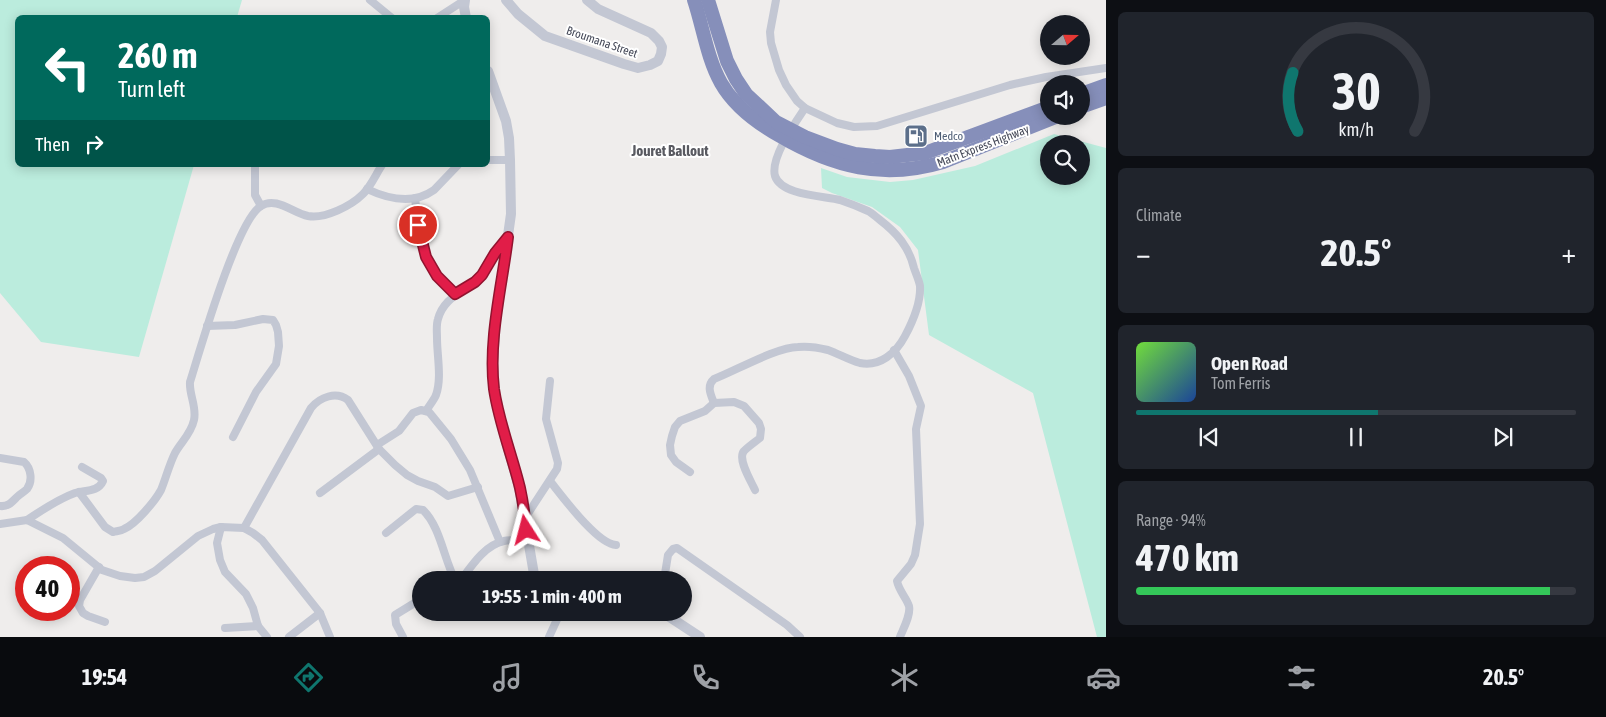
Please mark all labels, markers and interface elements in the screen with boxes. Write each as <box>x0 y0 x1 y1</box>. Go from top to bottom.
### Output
north arrow <box>1040 15 1090 65</box>
map controls <box>1040 15 1090 185</box>
street label: Broumana Street <box>565 23 640 61</box>
icon: left <box>35 35 100 100</box>
text: 260 m <box>118 35 197 75</box>
text: 30 <box>1332 61 1380 121</box>
button: sound <box>1040 75 1090 125</box>
text: Turn left <box>118 76 185 102</box>
text: km/h <box>1338 119 1374 140</box>
street label: Matn Express Highway <box>935 122 1031 170</box>
fuel station icon: Medco <box>903 123 929 149</box>
place label: Medco <box>934 129 964 143</box>
icon: right <box>80 130 108 158</box>
text: Then <box>35 133 70 155</box>
button: search <box>1040 135 1090 185</box>
district label: Jouret Ballout <box>630 142 709 159</box>
pin <box>397 204 439 246</box>
text: Climate <box>1136 206 1182 224</box>
icon: arrive <box>404 211 432 239</box>
text: 20.5° <box>1321 231 1391 274</box>
text: − <box>1136 237 1151 269</box>
text: + <box>1561 237 1576 269</box>
text: Open Road <box>1211 352 1288 374</box>
text: Tom Ferris <box>1211 374 1270 392</box>
icon: previous <box>1195 423 1223 451</box>
icon: pause <box>1342 423 1370 451</box>
icon: next <box>1489 423 1517 451</box>
position arrow <box>499 503 551 555</box>
text: Range · 94% <box>1136 511 1206 529</box>
text: 470 km <box>1136 536 1239 579</box>
speed limit sign: 40 <box>15 556 80 621</box>
text: 19:55 · 1 min · 400 m <box>482 585 622 607</box>
icon: directions <box>291 660 326 695</box>
icon: music <box>490 660 525 695</box>
icon: phone <box>688 660 723 695</box>
icon: climate <box>887 660 922 695</box>
icon: car <box>1086 660 1121 695</box>
icon: filters <box>1284 660 1319 695</box>
text: 19:54 <box>82 664 127 690</box>
text: 20.5° <box>1483 664 1524 690</box>

